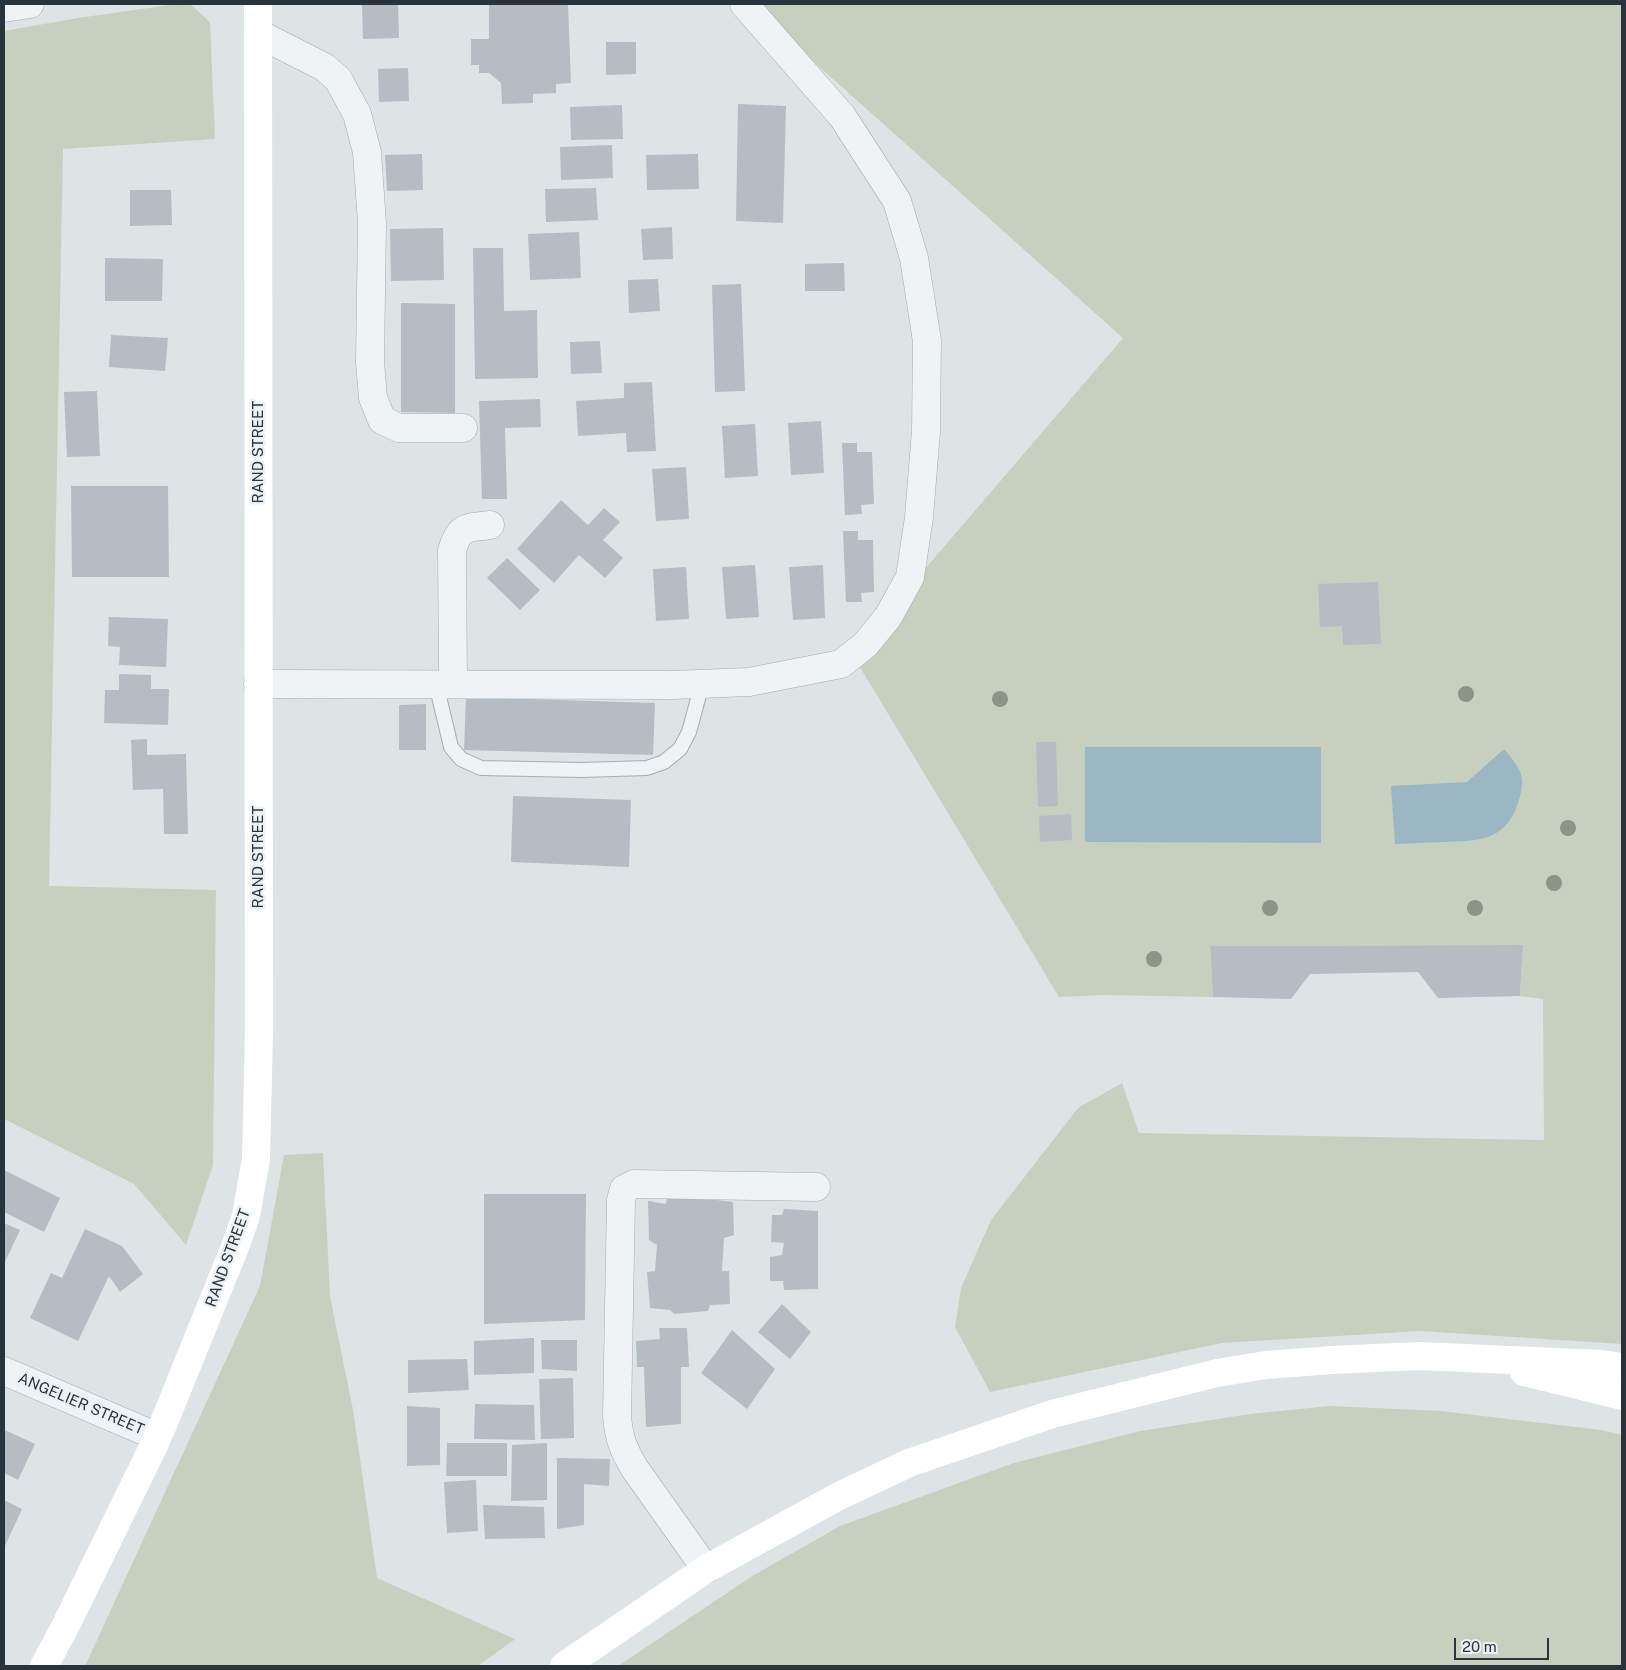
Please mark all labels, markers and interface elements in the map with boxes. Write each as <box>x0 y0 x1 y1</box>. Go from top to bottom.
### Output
street label: RAND STREET <box>249 401 267 503</box>
street label: RAND STREET <box>249 806 267 908</box>
street label: RAND STREET <box>202 1207 254 1309</box>
street label: ANGELIER STREET <box>15 1369 147 1439</box>
scale bar <box>1456 1628 1551 1660</box>
text: 20 m <box>1462 1638 1497 1655</box>

